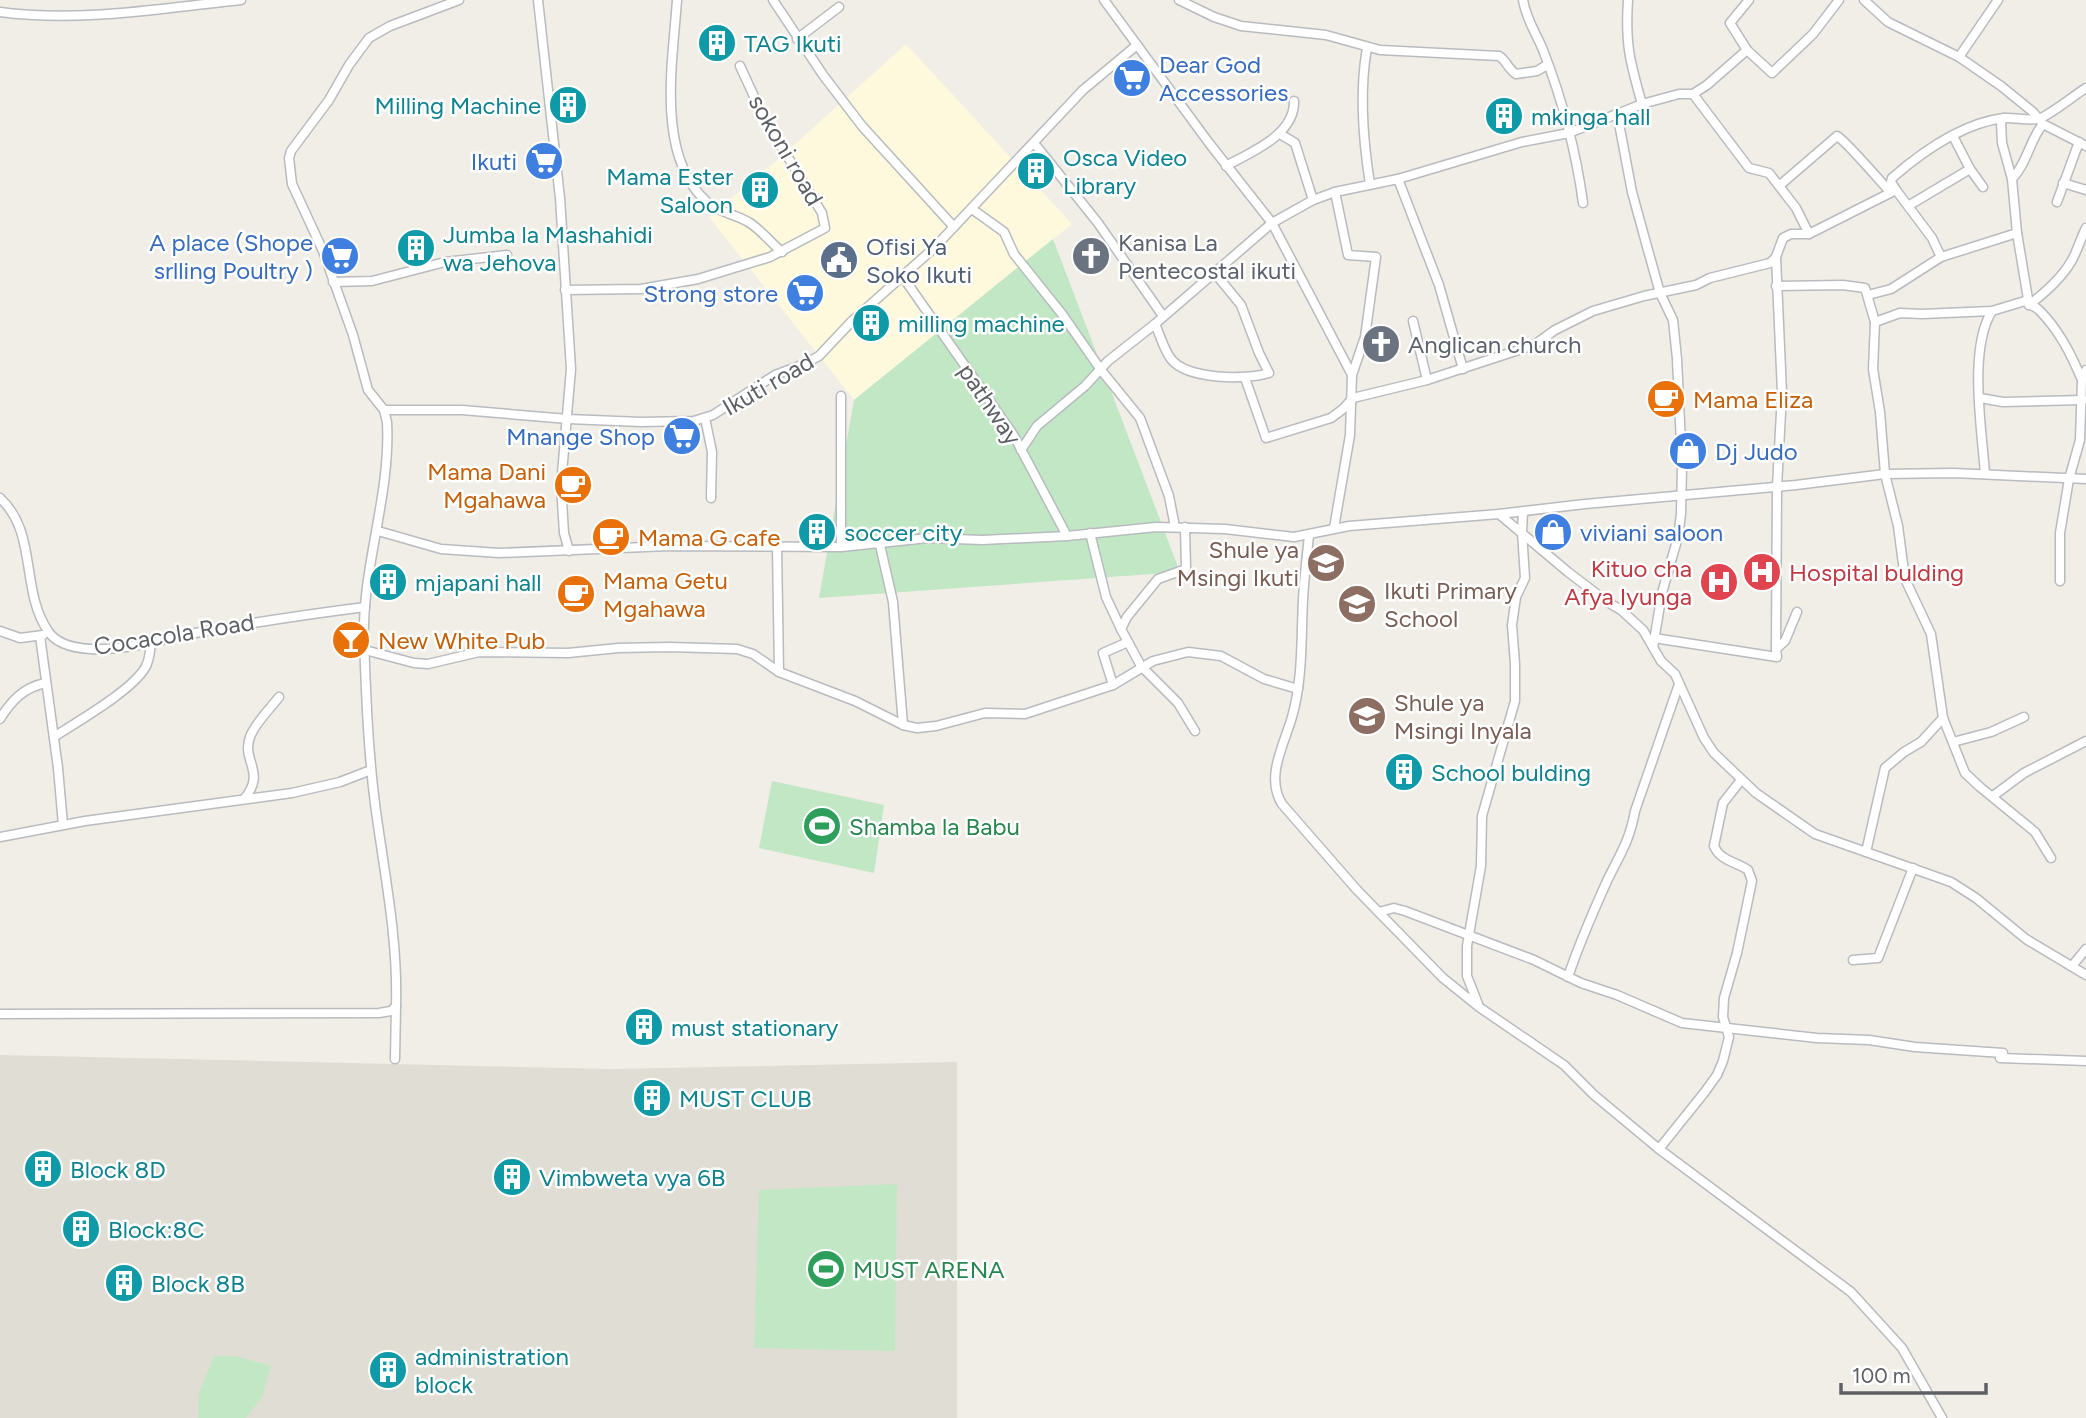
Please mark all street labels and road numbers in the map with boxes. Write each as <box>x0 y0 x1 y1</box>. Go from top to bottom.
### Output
street label: sokoni road <box>743 89 829 211</box>
street label: Ikuti road <box>717 346 819 422</box>
street label: pathway <box>952 358 1028 451</box>
street label: Cocacola Road <box>92 607 256 661</box>

